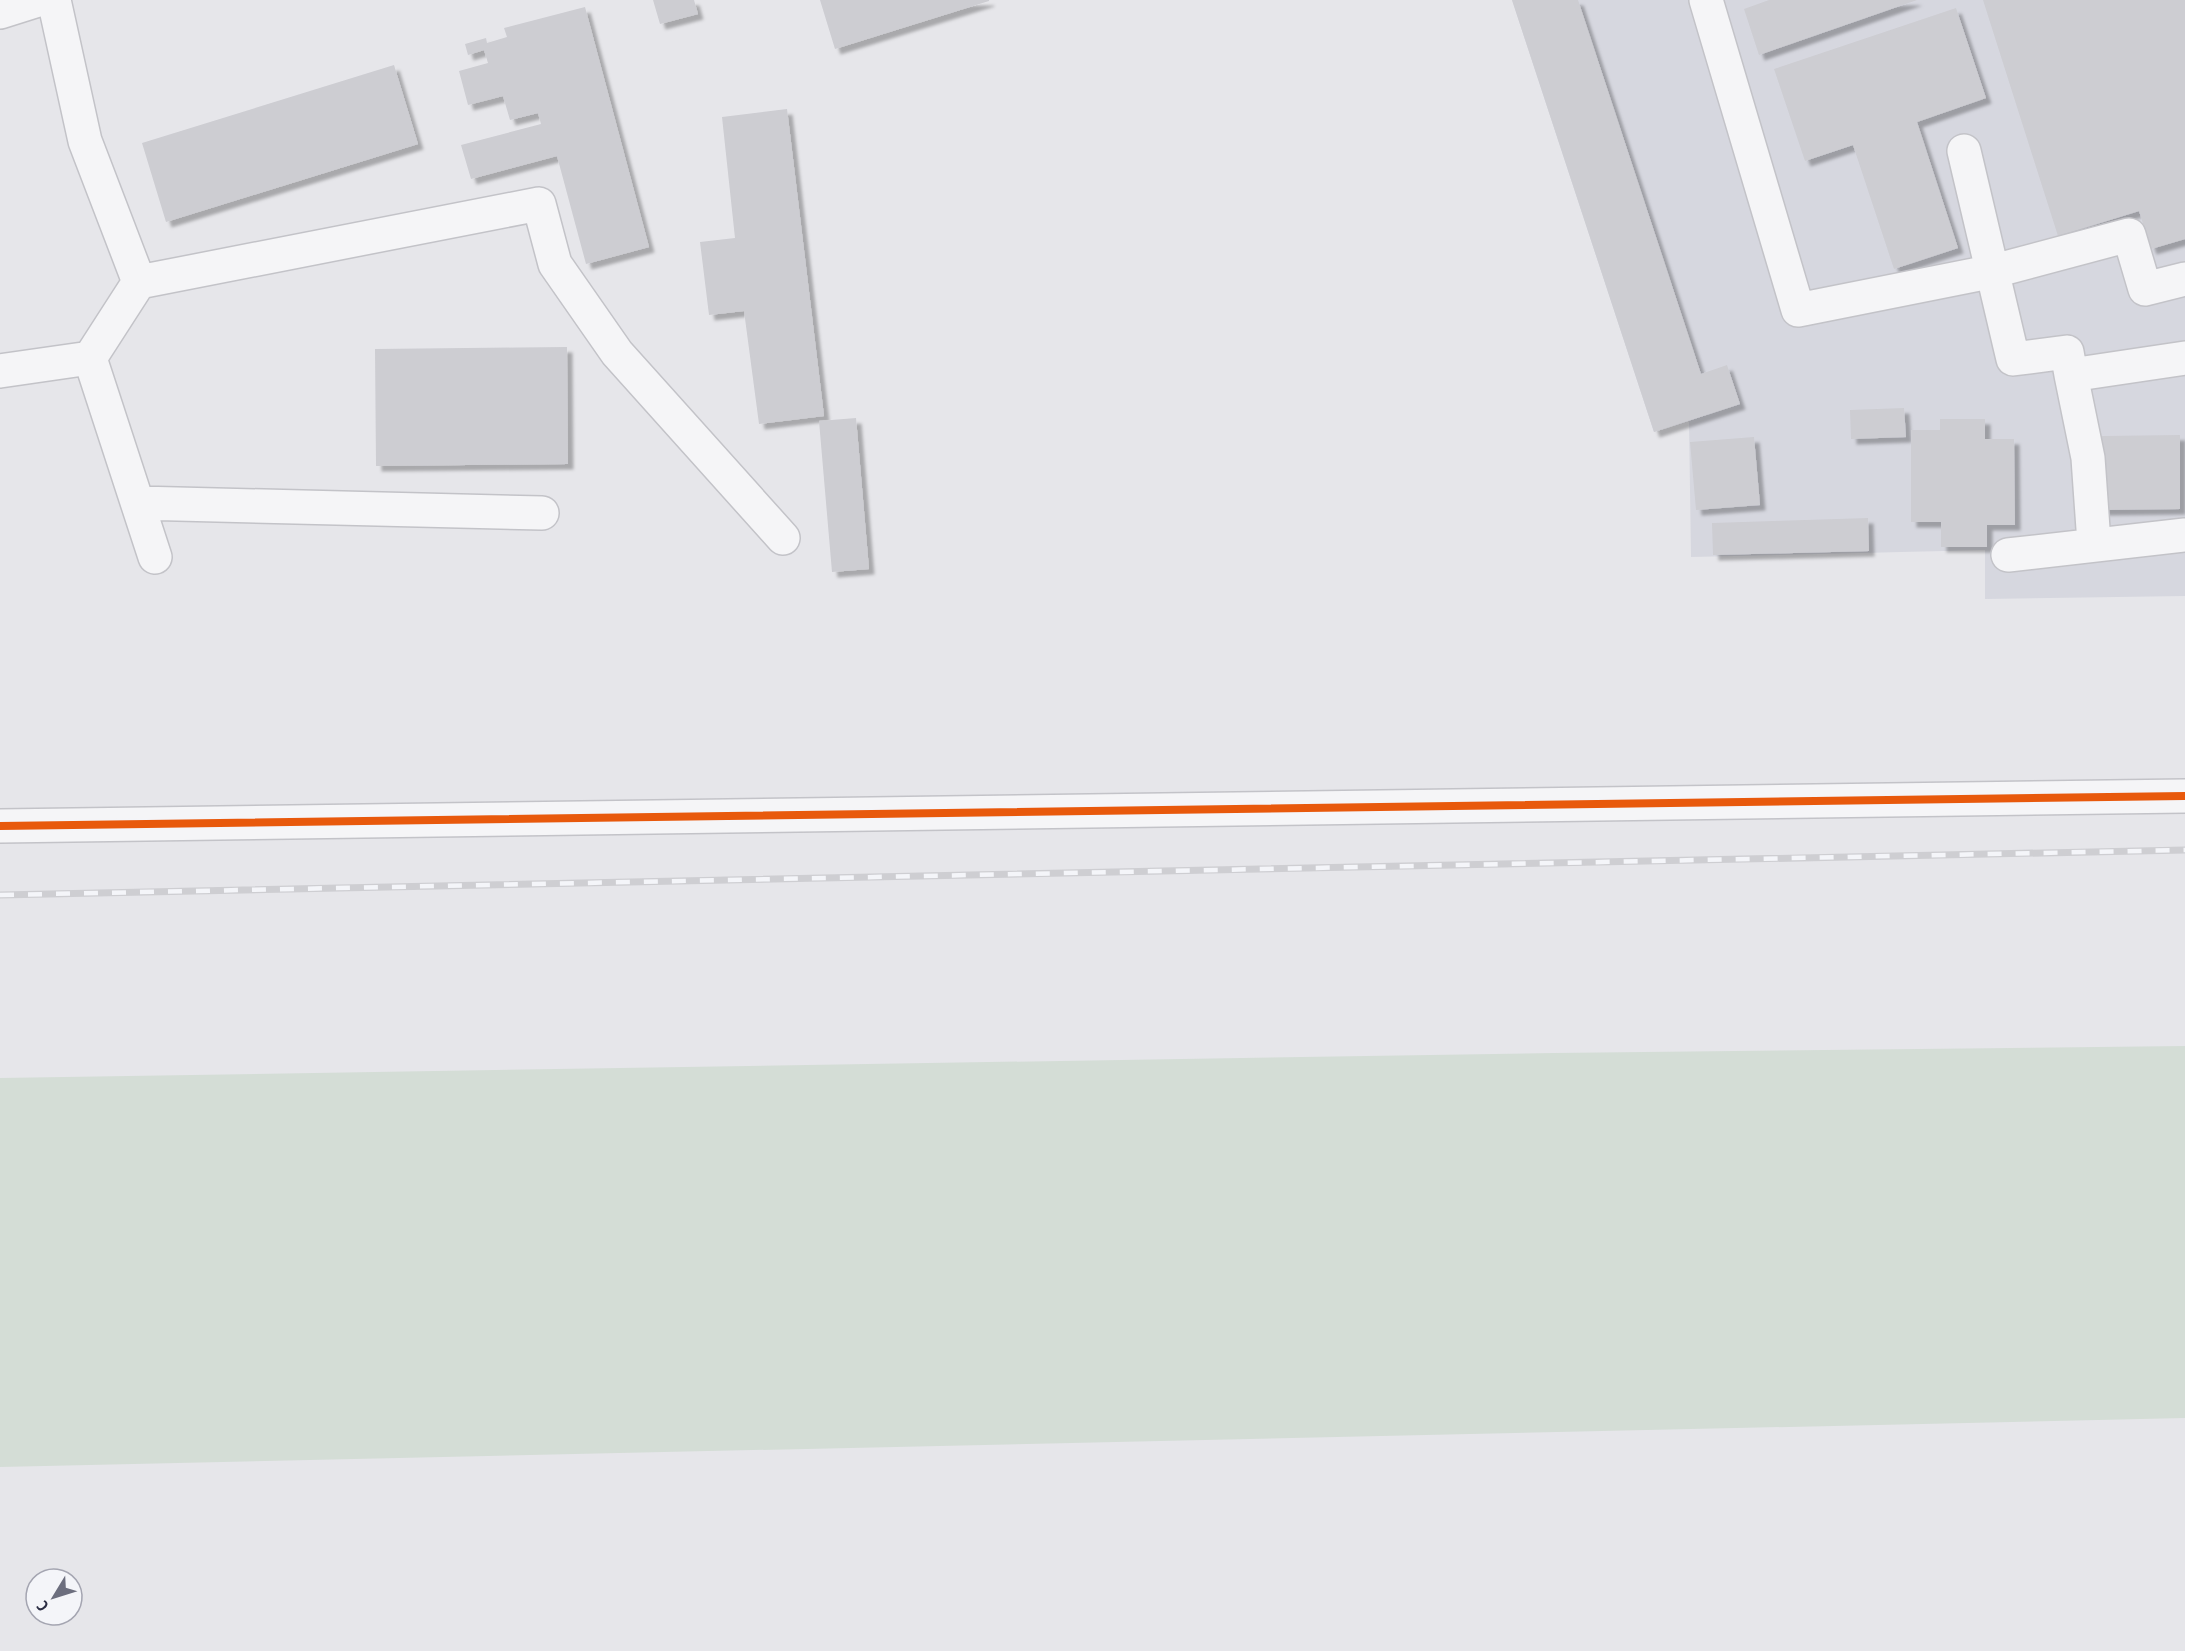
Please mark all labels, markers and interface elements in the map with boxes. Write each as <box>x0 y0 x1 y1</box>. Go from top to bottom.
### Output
north arrow <box>24 1567 84 1627</box>
text: С <box>32 1597 52 1615</box>

